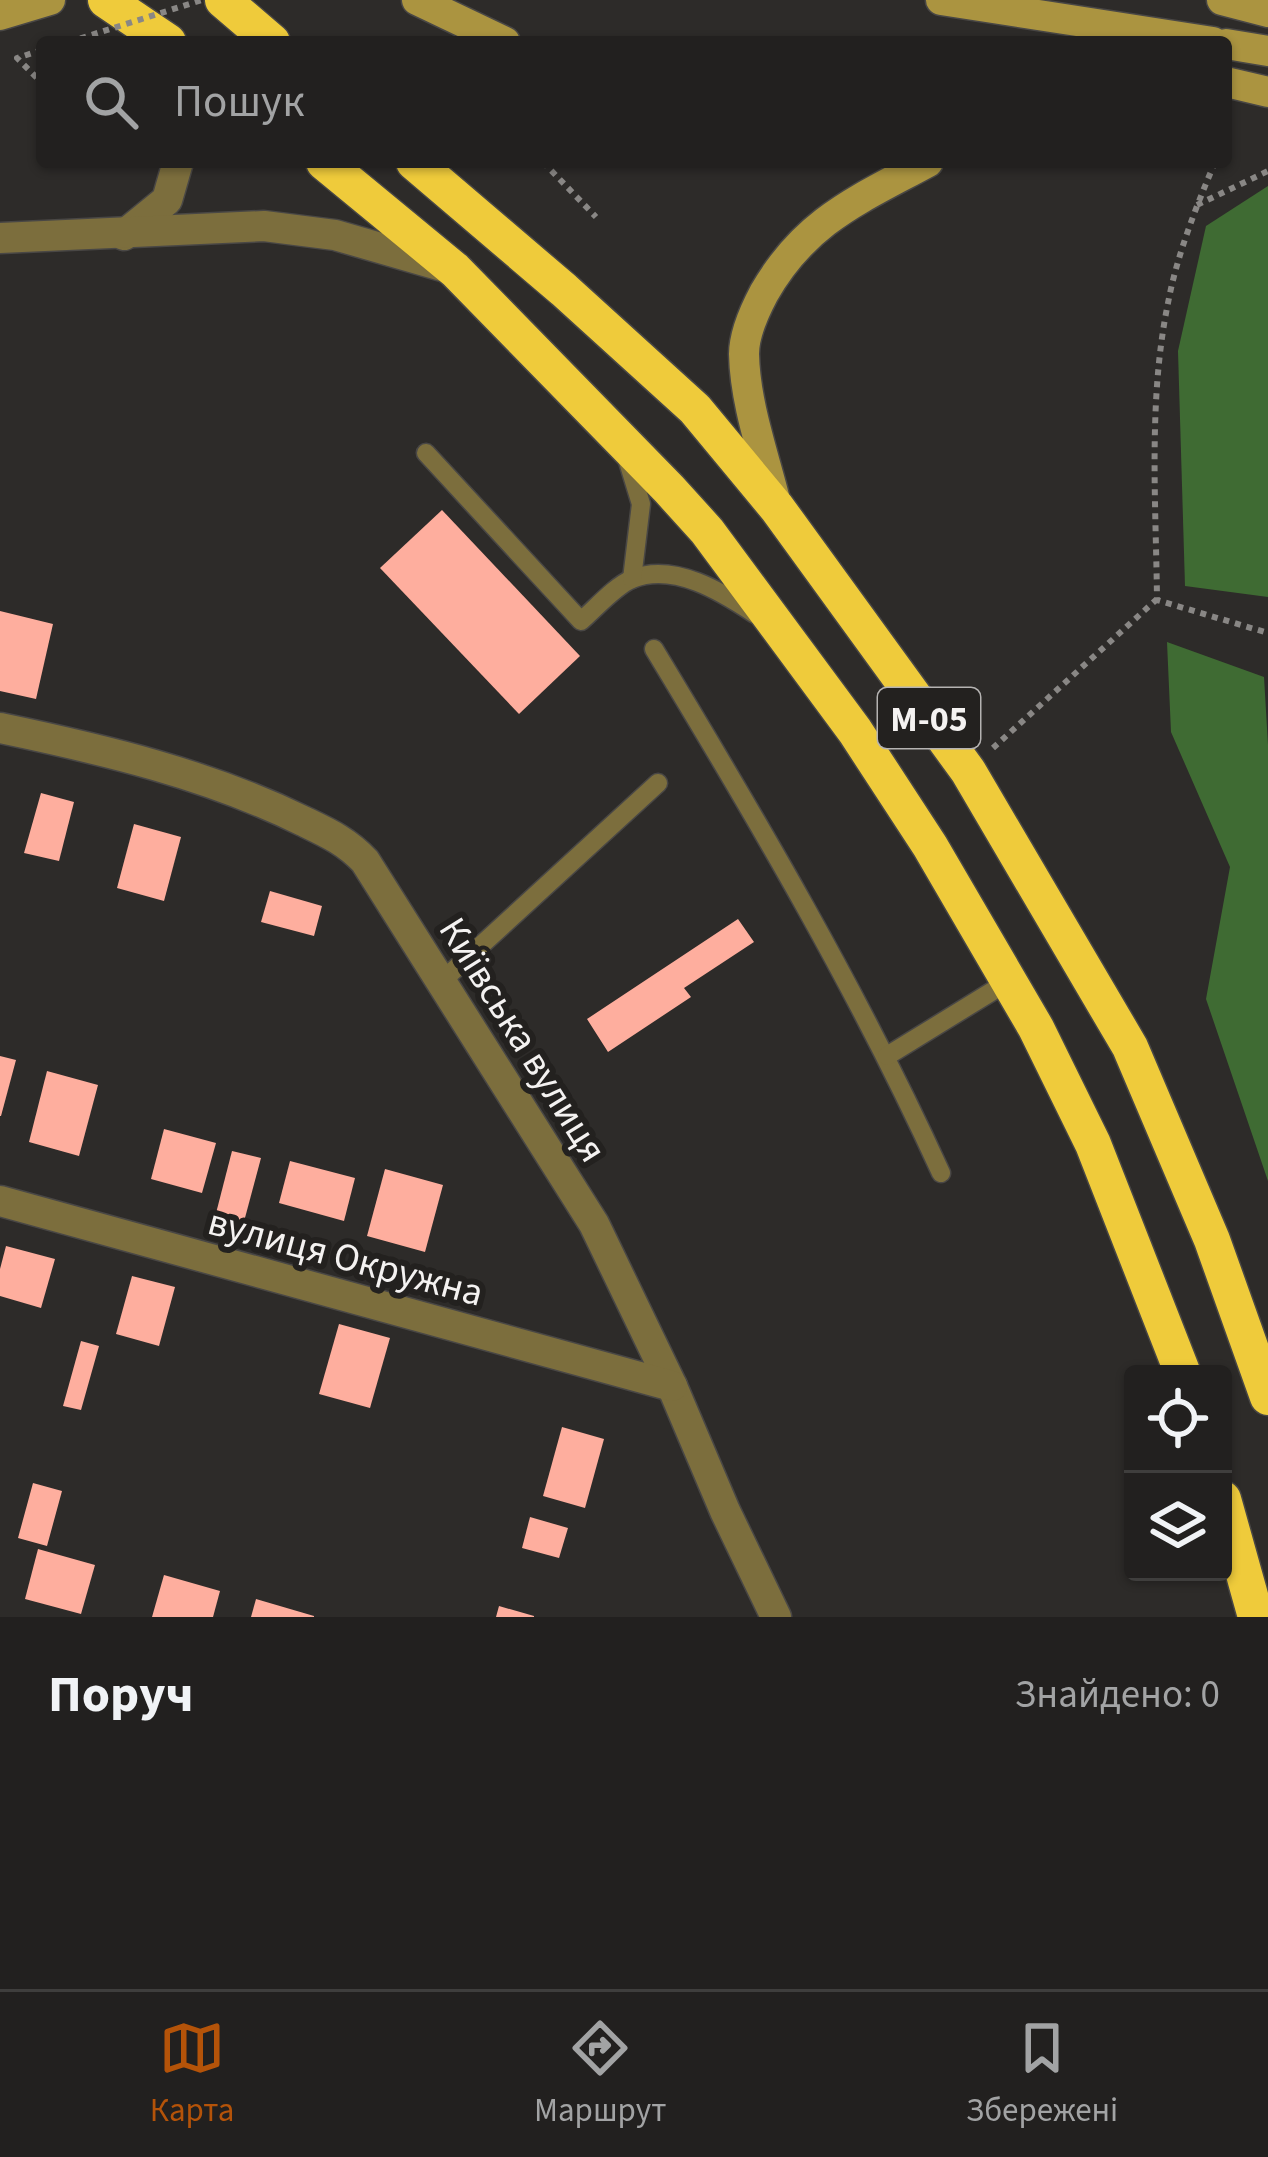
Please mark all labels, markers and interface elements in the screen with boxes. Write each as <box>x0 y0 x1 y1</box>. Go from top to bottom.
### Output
search box <box>36 36 1232 168</box>
icon: search <box>78 69 144 135</box>
text: Пошук <box>174 70 304 134</box>
road number: М-05 <box>878 688 980 748</box>
street label: Київська вулиця <box>424 907 620 1173</box>
street label: вулиця Окружна <box>202 1194 489 1322</box>
map controls <box>1124 1365 1232 1581</box>
button: locate <box>1124 1365 1232 1473</box>
button: layers <box>1124 1473 1232 1581</box>
text: Поруч <box>48 1659 194 1731</box>
text: Знайдено: 0 <box>1015 1667 1220 1723</box>
tab: Карта <box>150 2015 234 2134</box>
tab: Маршрут <box>534 2015 666 2134</box>
tab: Збережені <box>966 2015 1118 2134</box>

